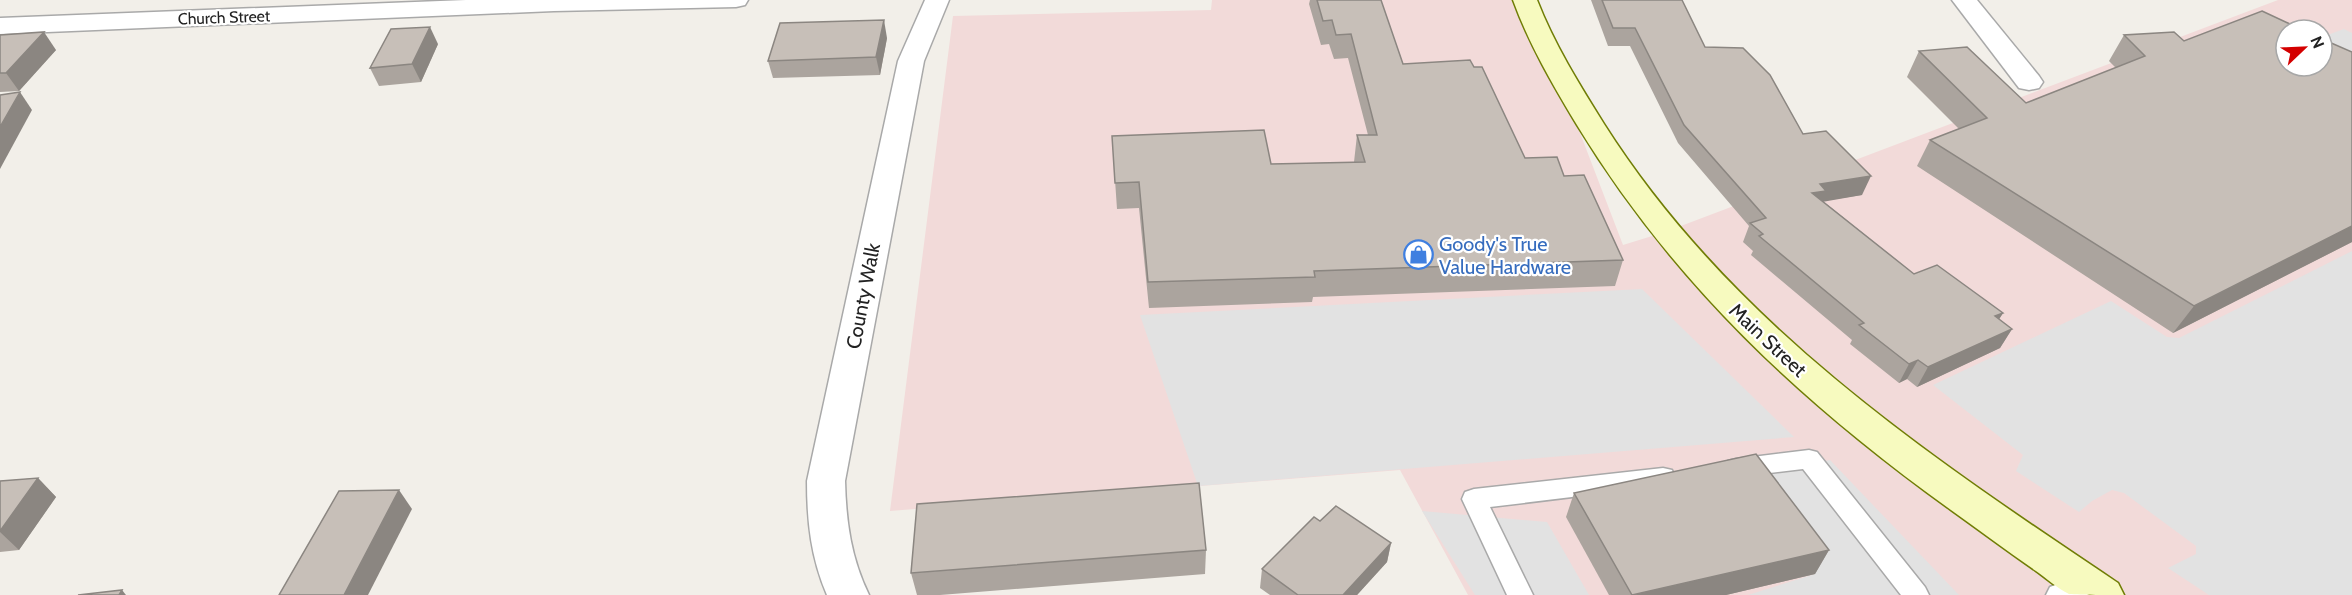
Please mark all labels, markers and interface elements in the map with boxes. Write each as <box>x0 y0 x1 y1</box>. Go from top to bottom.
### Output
street label: Church Street <box>178 6 271 29</box>
north arrow <box>2274 18 2334 78</box>
text: N <box>2306 33 2328 51</box>
place label: Goody's True Value Hardware <box>1439 232 1571 279</box>
shop icon: Goody's True Value Hardware <box>1402 239 1434 271</box>
street label: County Walk <box>841 241 885 351</box>
street label: Main Street <box>1724 298 1812 382</box>

